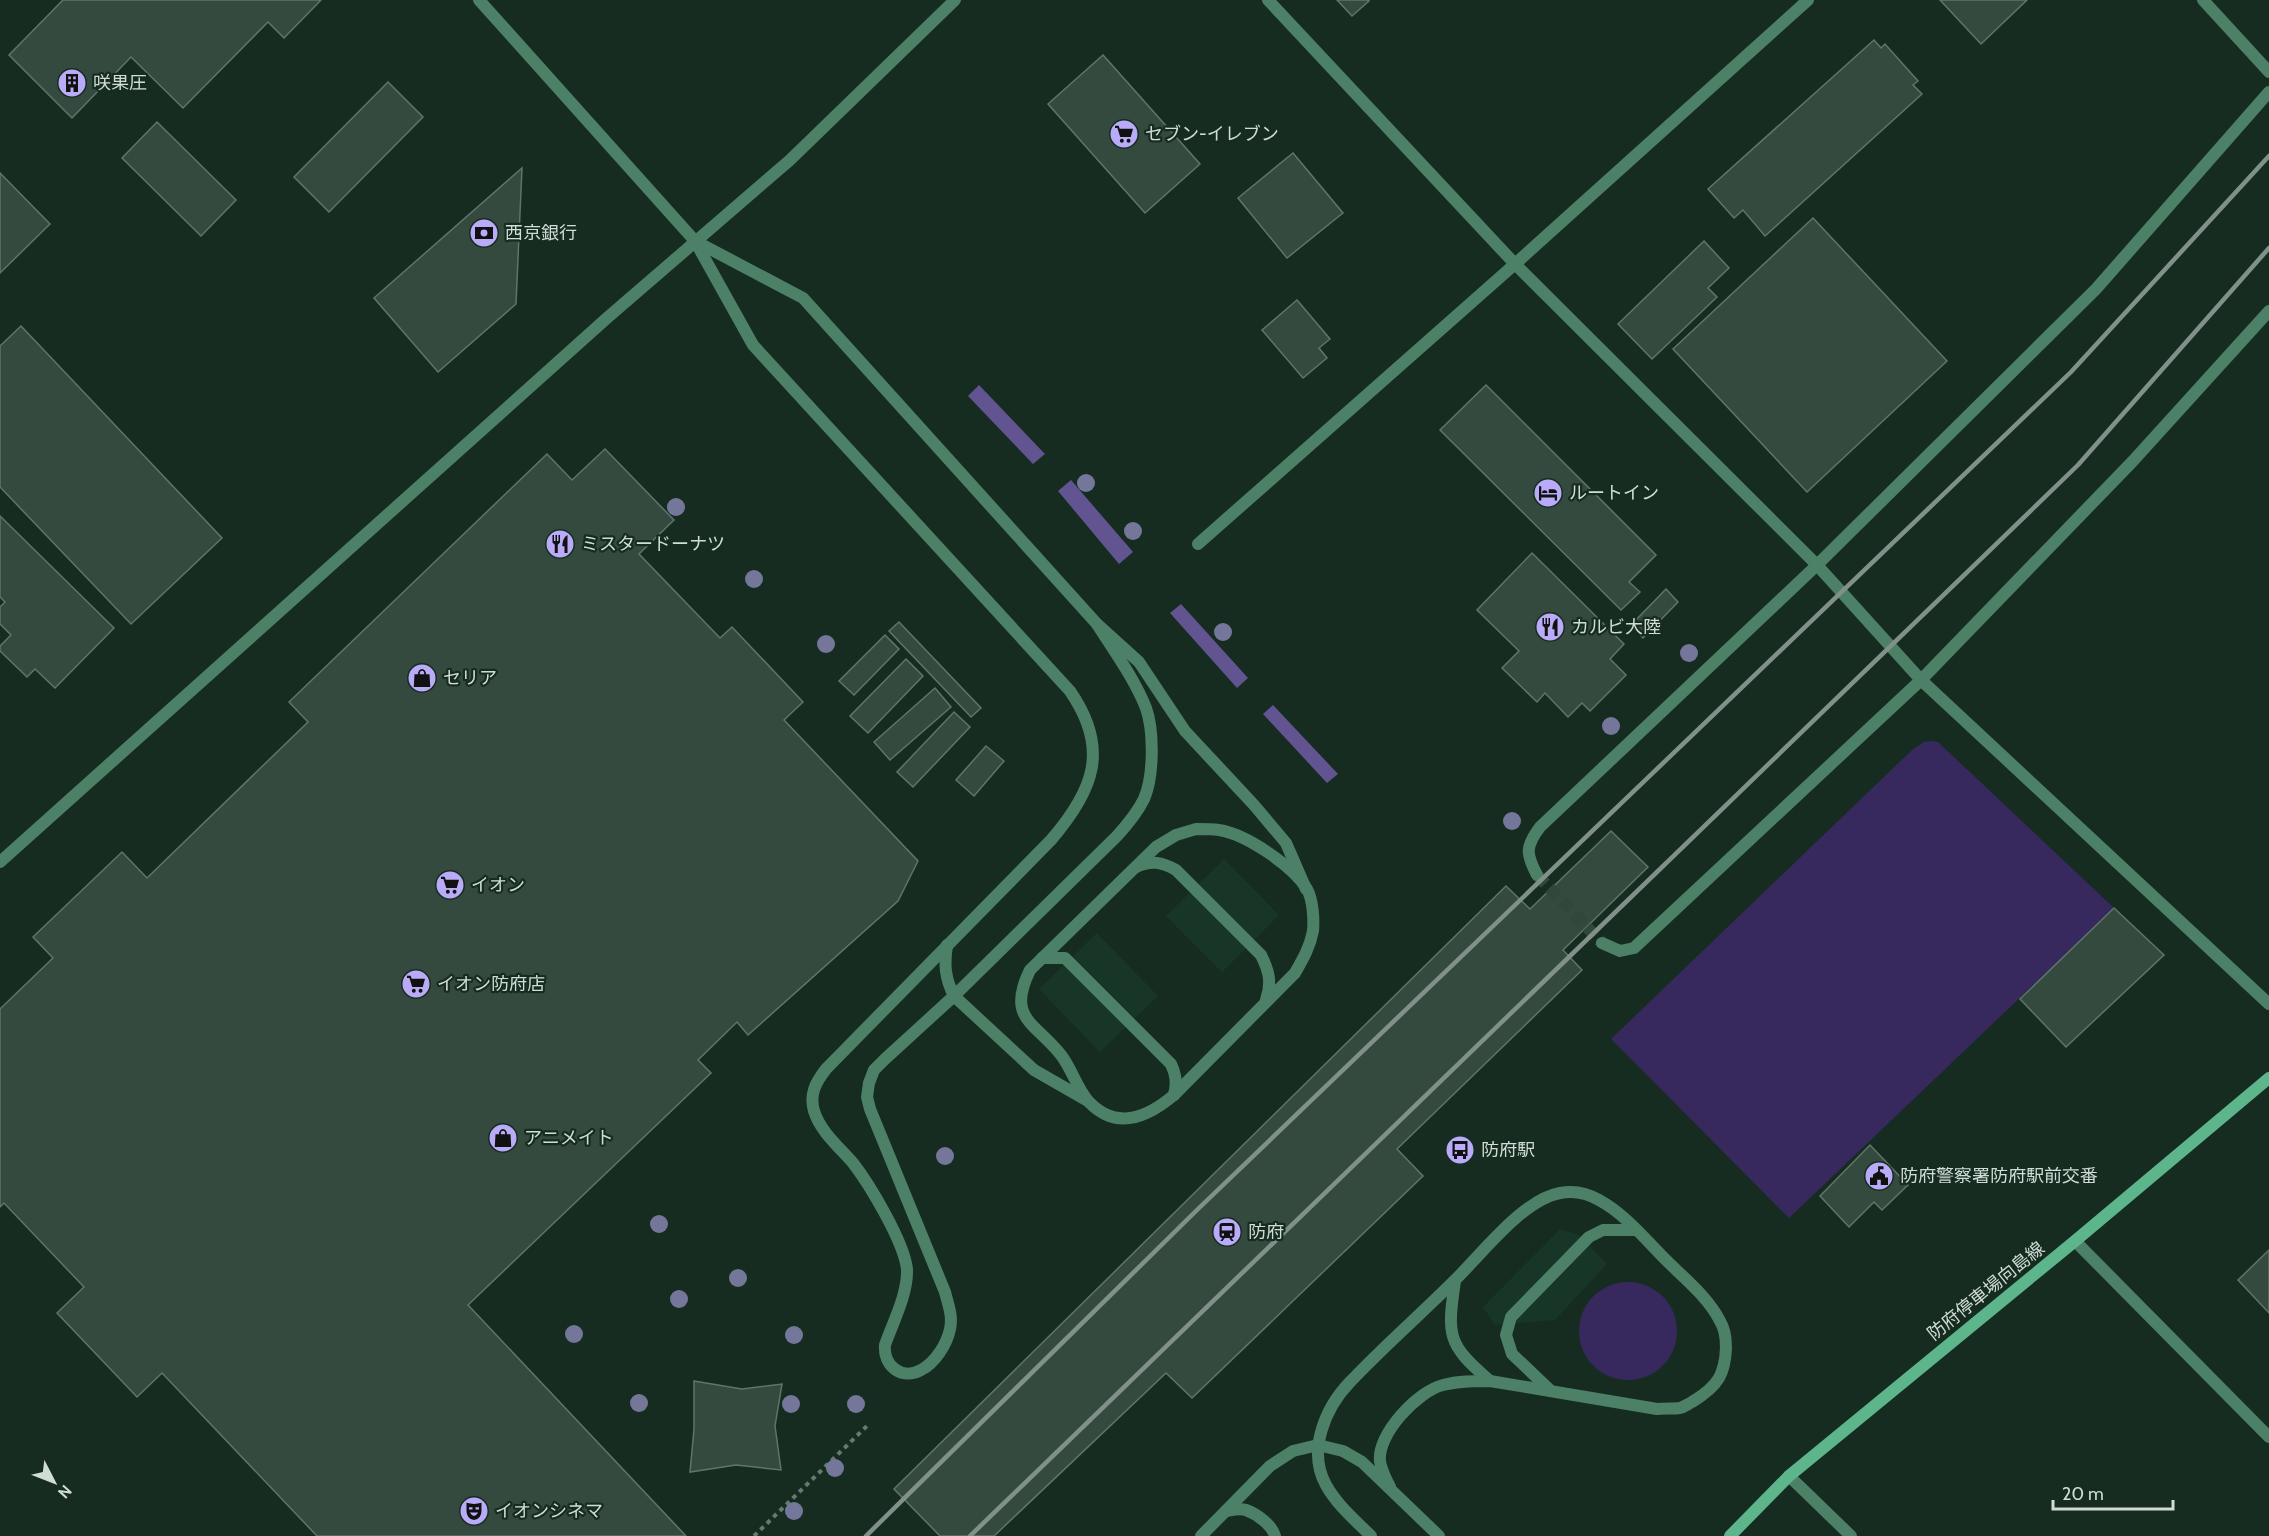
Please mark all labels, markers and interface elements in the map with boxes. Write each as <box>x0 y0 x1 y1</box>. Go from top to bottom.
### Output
building icon: 咲果圧 <box>56 67 88 99</box>
place label: 咲果圧 <box>93 72 147 94</box>
supermarket icon: セブン-イレブン <box>1108 118 1140 150</box>
place label: セブン-イレブン <box>1145 123 1279 145</box>
bank icon: 西京銀行 <box>468 217 500 249</box>
place label: 西京銀行 <box>505 222 577 244</box>
hotel icon: ルートイン <box>1532 477 1564 509</box>
place label: ルートイン <box>1569 482 1659 504</box>
restaurant icon: ミスタードーナツ <box>544 528 576 560</box>
place label: ミスタードーナツ <box>581 533 725 555</box>
restaurant icon: カルビ大陸 <box>1534 611 1566 643</box>
place label: カルビ大陸 <box>1571 616 1661 638</box>
shop icon: セリア <box>406 662 438 694</box>
place label: セリア <box>443 667 497 689</box>
supermarket icon: イオン <box>434 869 466 901</box>
place label: イオン <box>471 874 525 896</box>
supermarket icon: イオン防府店 <box>400 968 432 1000</box>
place label: イオン防府店 <box>437 973 545 995</box>
shop icon: アニメイト <box>487 1122 519 1154</box>
place label: アニメイト <box>524 1127 614 1149</box>
bus stop icon: 防府駅 <box>1444 1134 1476 1166</box>
place label: 防府駅 <box>1481 1139 1535 1161</box>
public building icon: 防府警察署防府駅前交番 <box>1863 1160 1895 1192</box>
place label: 防府警察署防府駅前交番 <box>1900 1165 2098 1187</box>
station icon: 防府 <box>1211 1216 1243 1248</box>
place label: 防府 <box>1248 1221 1284 1243</box>
street label: 防府停車場向島線 <box>1923 1237 2049 1345</box>
north arrow <box>24 1452 84 1512</box>
scale bar <box>2053 1473 2173 1511</box>
text: N <box>54 1481 76 1502</box>
text: 20 m <box>2062 1483 2104 1505</box>
theatre icon: イオンシネマ <box>458 1495 490 1527</box>
place label: イオンシネマ <box>495 1500 603 1522</box>

